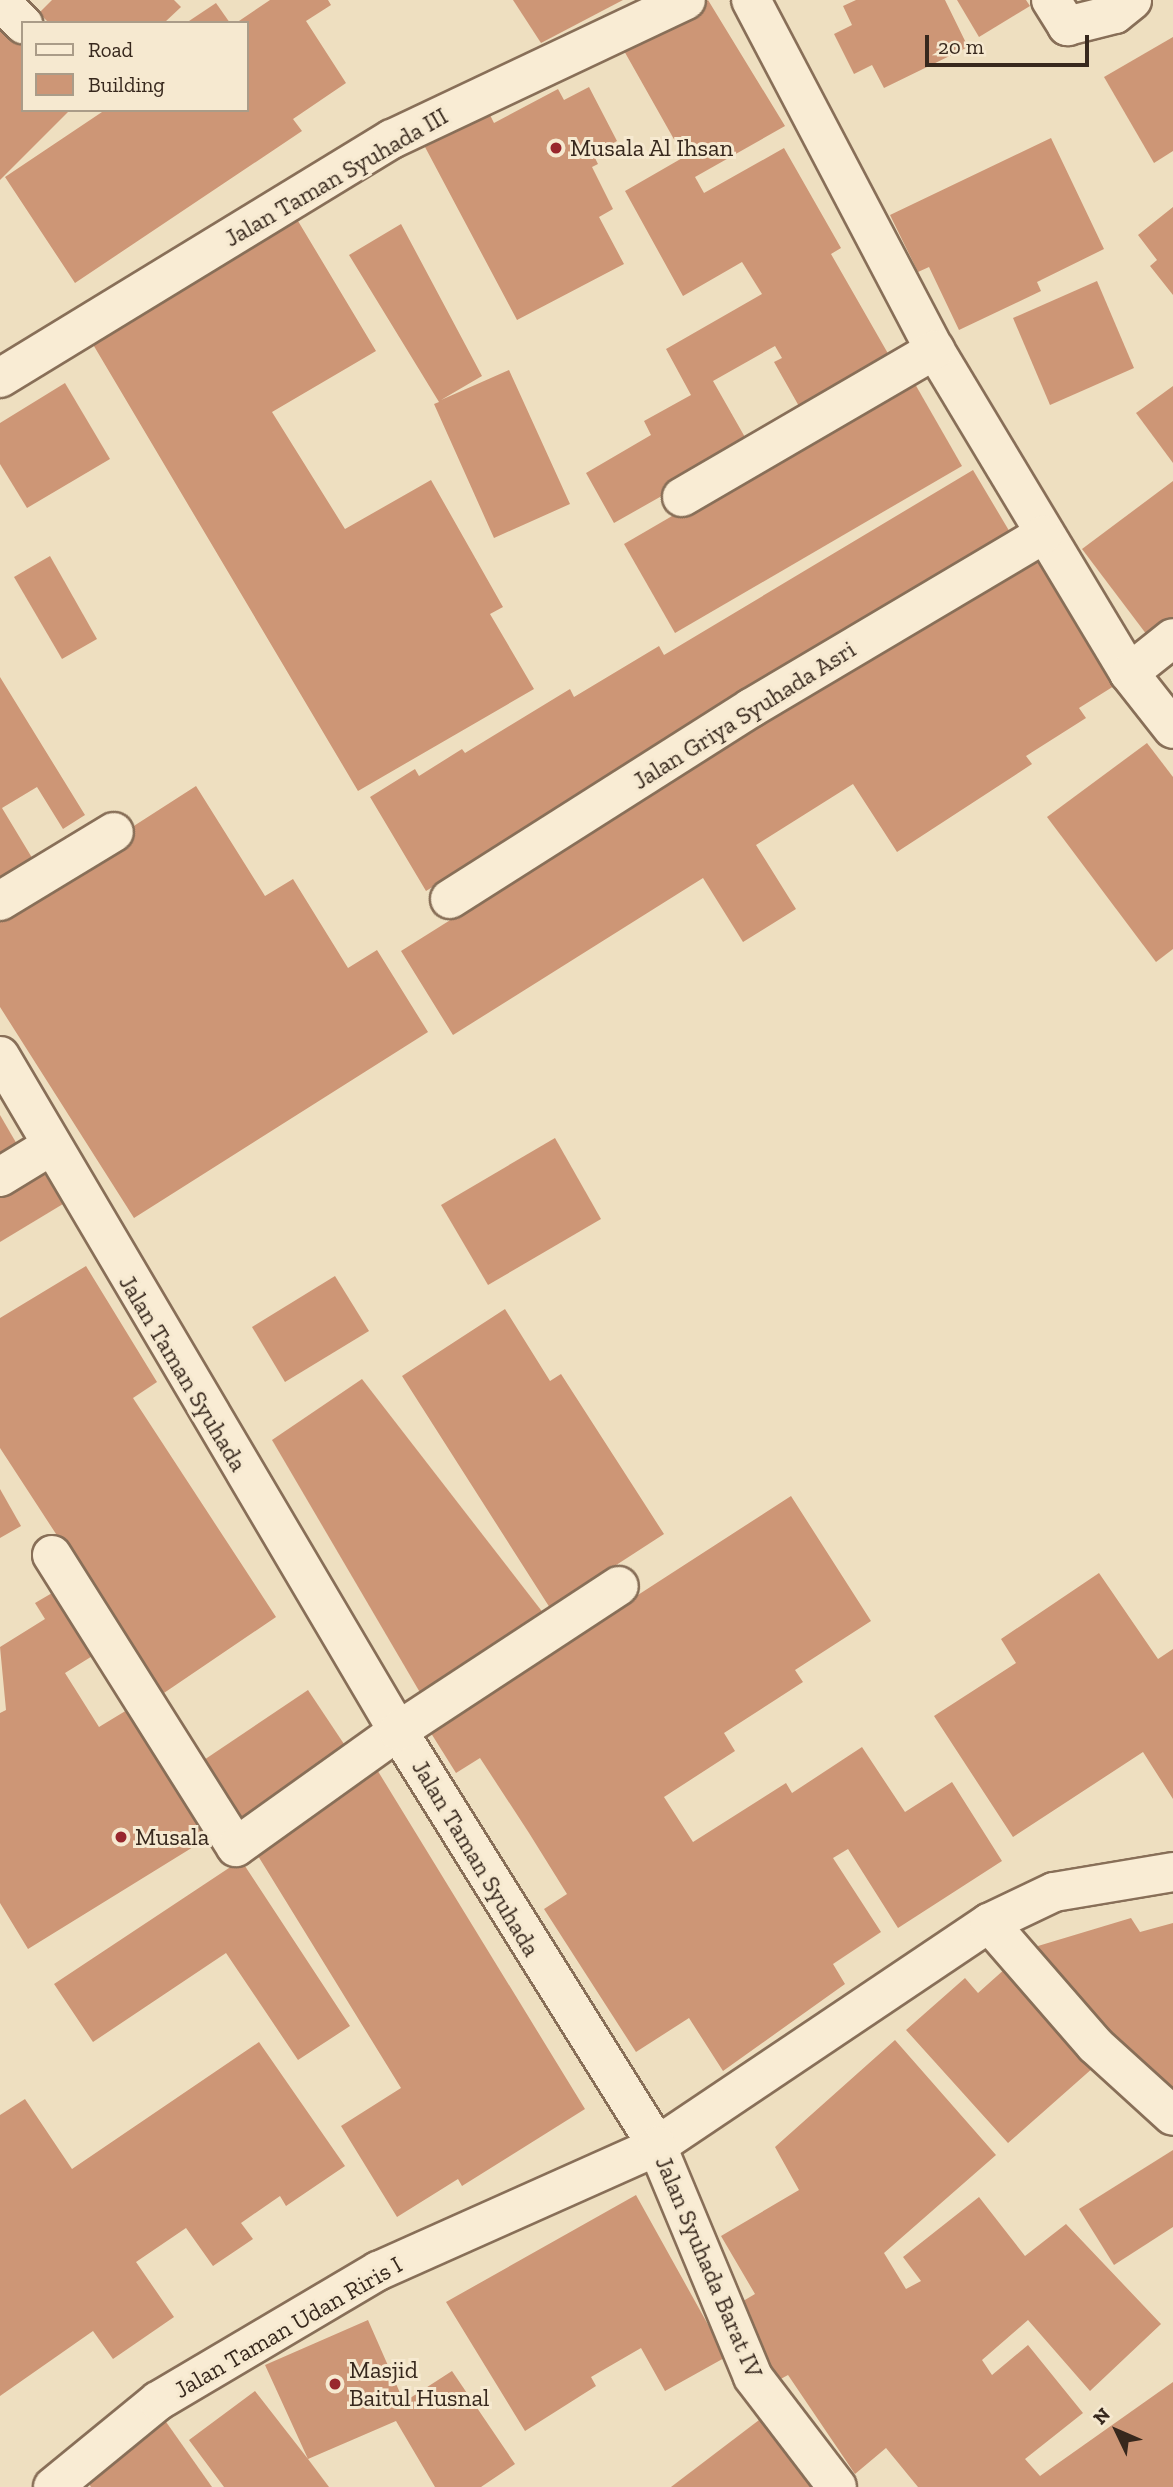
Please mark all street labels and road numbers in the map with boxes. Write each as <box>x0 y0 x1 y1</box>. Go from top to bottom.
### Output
street label: Jalan Taman Syuhada III <box>219 101 453 253</box>
street label: Jalan Griya Syuhada Asri <box>627 634 861 796</box>
street label: Jalan Taman Syuhada <box>113 1269 253 1477</box>
street label: Jalan Taman Syuhada <box>406 1754 546 1962</box>
street label: Jalan Syuhada Barat IV <box>649 2152 769 2382</box>
street label: Jalan Taman Udan Riris I <box>169 2250 407 2404</box>

